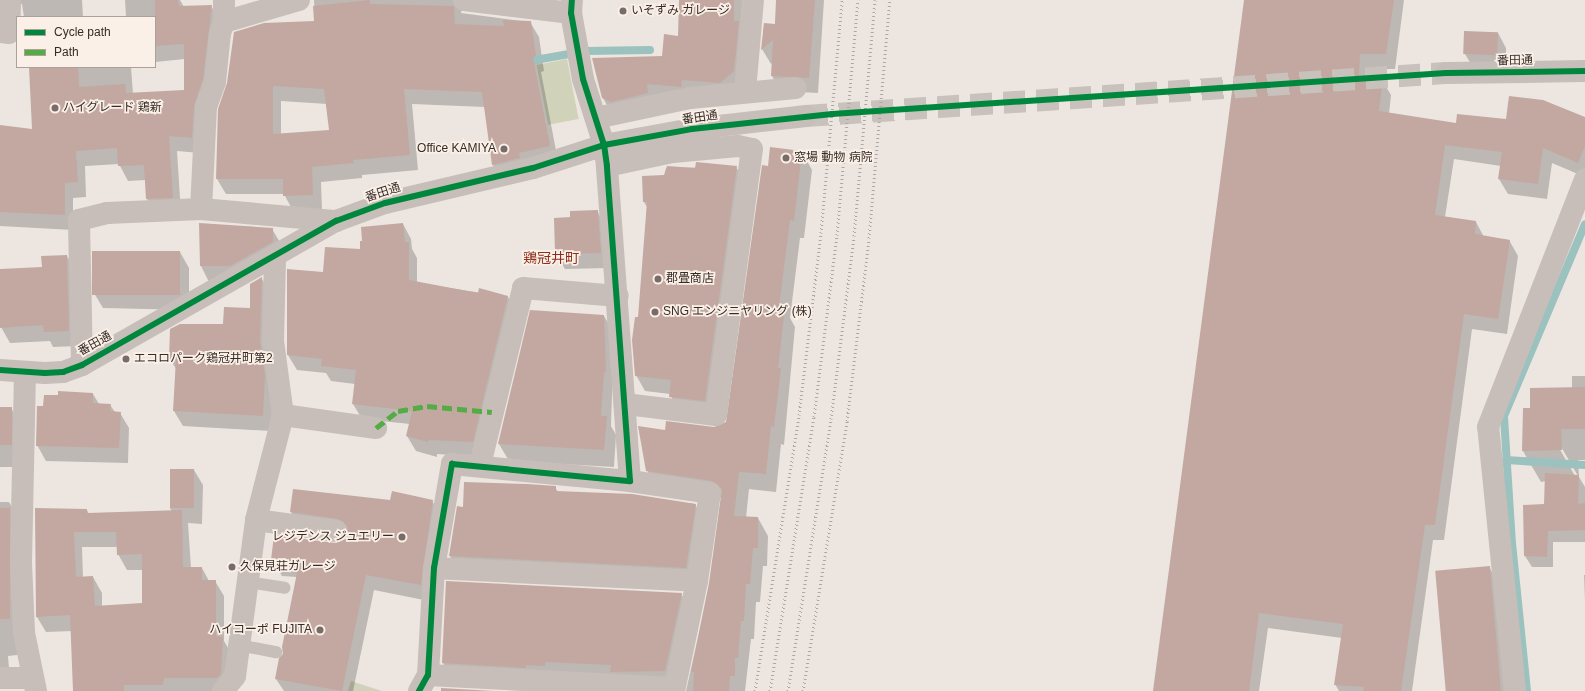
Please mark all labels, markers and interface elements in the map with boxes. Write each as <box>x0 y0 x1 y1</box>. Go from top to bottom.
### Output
place label: いそずみ ガレージ <box>631 4 730 18</box>
marker: いそずみ ガレージ <box>618 6 628 16</box>
legend <box>16 16 156 68</box>
text: Cycle path <box>54 25 111 39</box>
text: Path <box>54 45 79 59</box>
street label: 番田通 <box>1497 53 1533 69</box>
place label: ハイグレード 鶏新 <box>63 101 162 115</box>
marker: ハイグレード 鶏新 <box>50 103 60 113</box>
street label: 番田通 <box>681 108 719 128</box>
place label: Office KAMIYA <box>417 142 496 156</box>
marker: Office KAMIYA <box>499 144 509 154</box>
place label: 窓場 動物 病院 <box>794 151 873 165</box>
marker: 窓場 動物 病院 <box>781 153 791 163</box>
street label: 番田通 <box>364 181 402 205</box>
district label: 鶏冠井町 <box>523 250 579 266</box>
place label: 郡畳商店 <box>666 272 714 286</box>
marker: 郡畳商店 <box>653 274 663 284</box>
place label: SNG エンジニヤリング (株) <box>663 305 812 319</box>
marker: SNG エンジニヤリング (株) <box>650 307 660 317</box>
street label: 番田通 <box>76 329 114 359</box>
place label: エコロパーク鶏冠井町第2 <box>134 352 273 366</box>
marker: エコロパーク鶏冠井町第2 <box>121 354 131 364</box>
place label: レジデンス ジュエリー <box>271 530 394 544</box>
marker: レジデンス ジュエリー <box>397 532 407 542</box>
place label: 久保見荘ガレージ <box>240 560 336 574</box>
marker: 久保見荘ガレージ <box>227 562 237 572</box>
place label: ハイコーポ FUJITA <box>209 623 312 637</box>
marker: ハイコーポ FUJITA <box>315 625 325 635</box>

